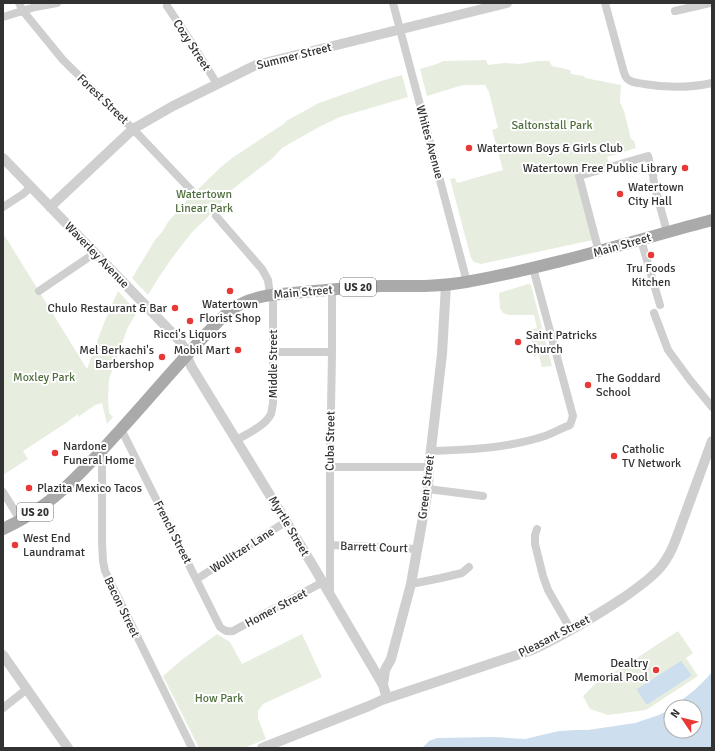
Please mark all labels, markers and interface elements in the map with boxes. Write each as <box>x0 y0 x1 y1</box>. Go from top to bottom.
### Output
street label: Cozy Street <box>169 17 214 74</box>
street label: Summer Street <box>255 40 333 73</box>
street label: Forest Street <box>74 71 131 128</box>
street label: Whites Avenue <box>413 104 447 181</box>
park label: Saltonstall Park <box>511 118 593 133</box>
place label: Watertown Boys & Girls Club <box>477 141 623 156</box>
marker: Watertown Boys & Girls Club <box>464 143 474 153</box>
place label: Watertown Free Public Library <box>523 161 677 176</box>
marker: Watertown Free Public Library <box>680 163 690 173</box>
place label: Watertown City Hall <box>628 180 684 209</box>
park label: Watertown Linear Park <box>175 187 233 216</box>
marker: Watertown City Hall <box>615 189 625 199</box>
street label: Waverley Avenue <box>61 219 132 292</box>
street label: Main Street <box>591 230 653 261</box>
marker: Tru Foods Kitchen <box>646 250 656 260</box>
place label: Tru Foods Kitchen <box>627 261 675 290</box>
road number: US 20 <box>340 278 376 296</box>
street label: Main Street <box>273 282 333 303</box>
marker: Watertown Florist Shop <box>225 286 235 296</box>
place label: Watertown Florist Shop <box>199 297 261 326</box>
place label: Chulo Restaurant & Bar <box>48 301 168 316</box>
marker: Chulo Restaurant & Bar <box>170 303 180 313</box>
marker: Ricci's Liquors <box>185 316 195 326</box>
place label: Ricci's Liquors <box>153 327 227 342</box>
place label: Saint Patricks Church <box>526 328 597 357</box>
street label: Middle Street <box>266 330 281 398</box>
marker: Saint Patricks Church <box>513 337 523 347</box>
place label: Mel Berkachi's Barbershop <box>79 343 154 372</box>
place label: Mobil Mart <box>174 343 230 358</box>
marker: Mobil Mart <box>233 345 243 355</box>
marker: Mel Berkachi's Barbershop <box>157 352 167 362</box>
park label: Moxley Park <box>13 370 75 385</box>
place label: The Goddard School <box>596 371 661 400</box>
marker: The Goddard School <box>583 380 593 390</box>
street label: Cuba Street <box>322 411 339 471</box>
place label: Nardone Funeral Home <box>63 439 135 468</box>
place label: Catholic TV Network <box>622 442 681 471</box>
marker: Nardone Funeral Home <box>50 448 60 458</box>
marker: Catholic TV Network <box>609 451 619 461</box>
street label: Green Street <box>415 454 438 520</box>
place label: Plazita Mexico Tacos <box>37 481 142 496</box>
marker: Plazita Mexico Tacos <box>24 483 34 493</box>
street label: Myrtle Street <box>265 493 312 559</box>
street label: French Street <box>150 498 195 566</box>
road number: US 20 <box>17 503 53 521</box>
street label: Wollitzer Lane <box>207 524 277 577</box>
place label: West End Laundramat <box>23 531 85 560</box>
street label: Barrett Court <box>340 539 408 556</box>
marker: West End Laundramat <box>10 540 20 550</box>
street label: Bacon Street <box>100 574 143 640</box>
street label: Homer Street <box>243 586 310 631</box>
street label: Pleasant Street <box>516 612 593 661</box>
place label: Dealtry Memorial Pool <box>574 656 648 685</box>
marker: Dealtry Memorial Pool <box>651 665 661 675</box>
park label: How Park <box>195 691 243 706</box>
north arrow <box>663 699 703 739</box>
text: N <box>668 707 683 720</box>

